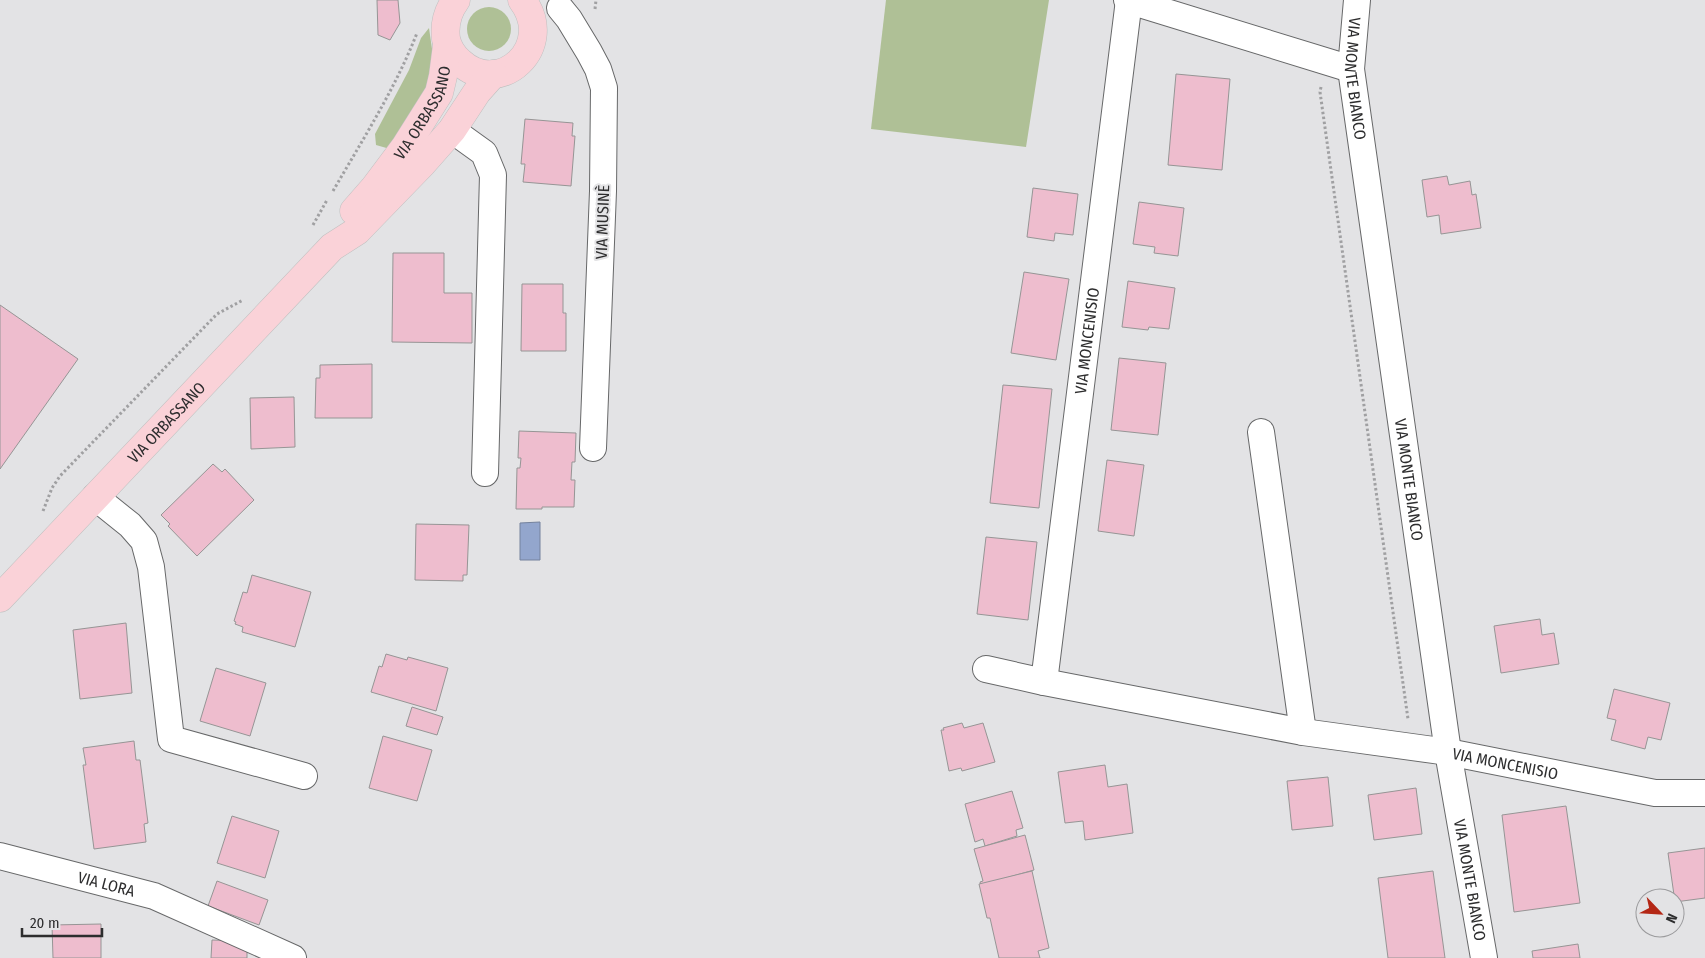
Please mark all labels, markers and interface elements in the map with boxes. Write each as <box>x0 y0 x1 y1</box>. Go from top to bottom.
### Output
street label: VIA MONTE BIANCO <box>1341 16 1370 141</box>
street label: VIA ORBASSANO <box>390 65 454 163</box>
street label: VIA MUSINÈ <box>592 184 613 260</box>
street label: VIA MONCENISIO <box>1071 286 1103 395</box>
street label: VIA ORBASSANO <box>124 378 209 467</box>
street label: VIA MONTE BIANCO <box>1391 417 1427 542</box>
street label: VIA MONCENISIO <box>1451 744 1560 784</box>
street label: VIA MONTE BIANCO <box>1450 818 1490 942</box>
street label: VIA LORA <box>76 868 137 901</box>
north arrow <box>1635 888 1685 938</box>
scale bar <box>22 906 102 938</box>
text: N <box>1662 911 1681 926</box>
text: 20 m <box>30 914 60 932</box>

